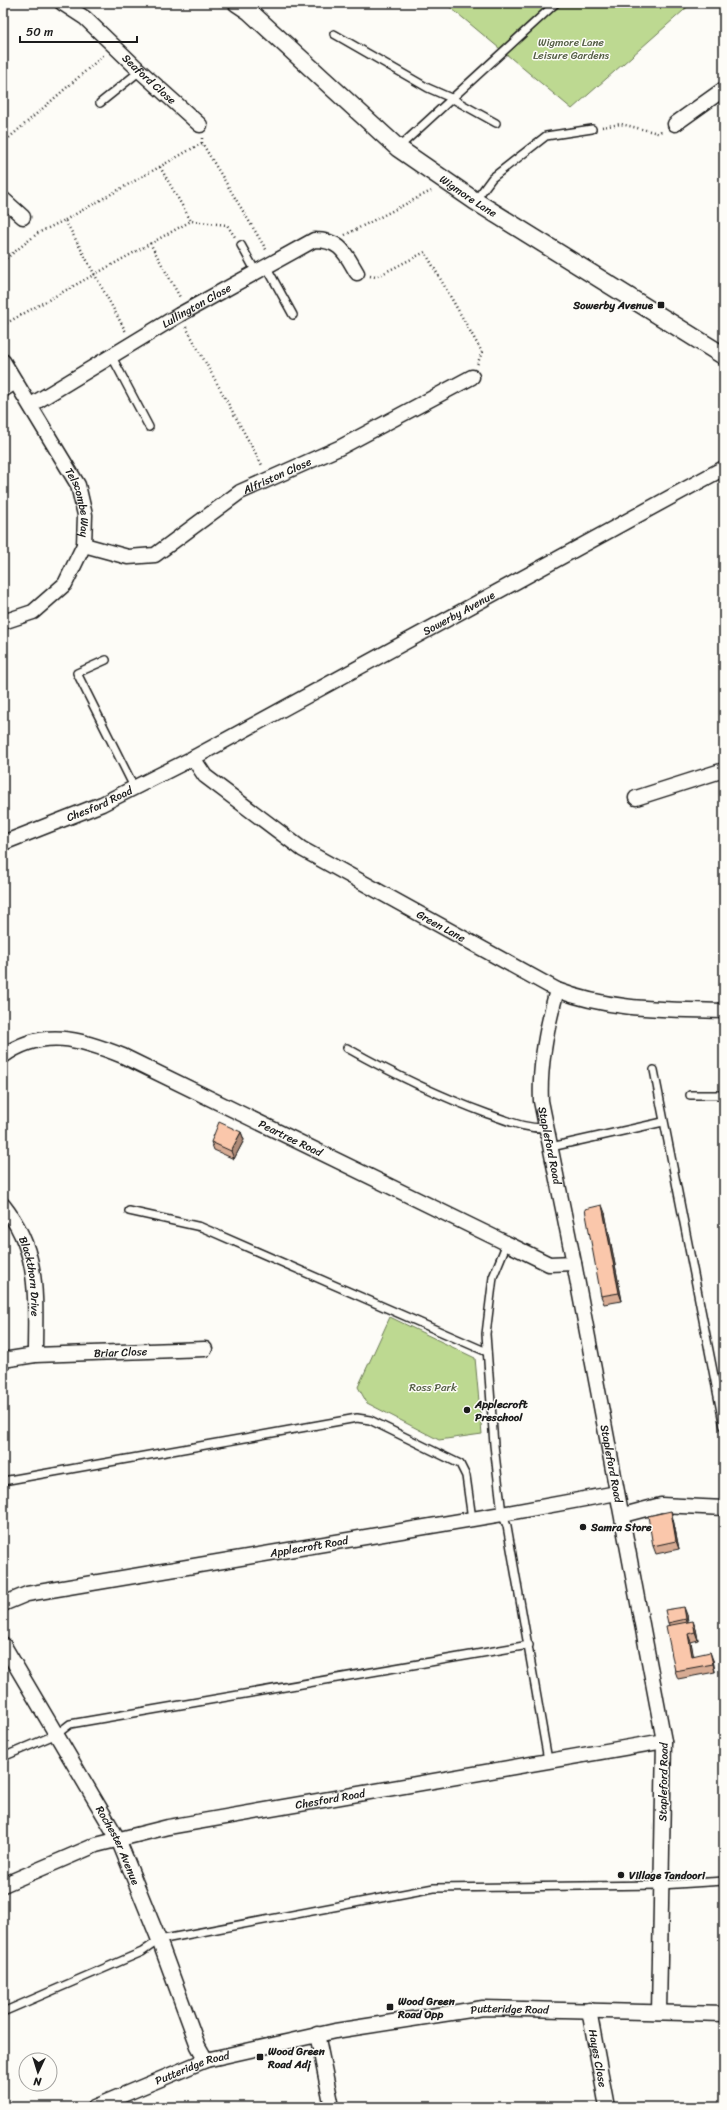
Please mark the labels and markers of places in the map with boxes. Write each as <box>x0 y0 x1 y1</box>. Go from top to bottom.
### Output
place label: Sowerby Avenue <box>572 296 654 315</box>
marker: Sowerby Avenue <box>656 300 666 310</box>
place label: Applecroft Preschool <box>474 1395 528 1427</box>
marker: Applecroft Preschool <box>462 1405 472 1415</box>
place label: Samra Store <box>590 1518 652 1537</box>
marker: Samra Store <box>578 1522 588 1532</box>
place label: Village Tandoori <box>629 1866 706 1885</box>
marker: Village Tandoori <box>616 1870 626 1880</box>
place label: Wood Green Road Opp <box>397 1992 455 2024</box>
marker: Wood Green Road Opp <box>385 2002 395 2012</box>
place label: Wood Green Road Adj <box>267 2042 325 2074</box>
marker: Wood Green Road Adj <box>255 2052 265 2062</box>

